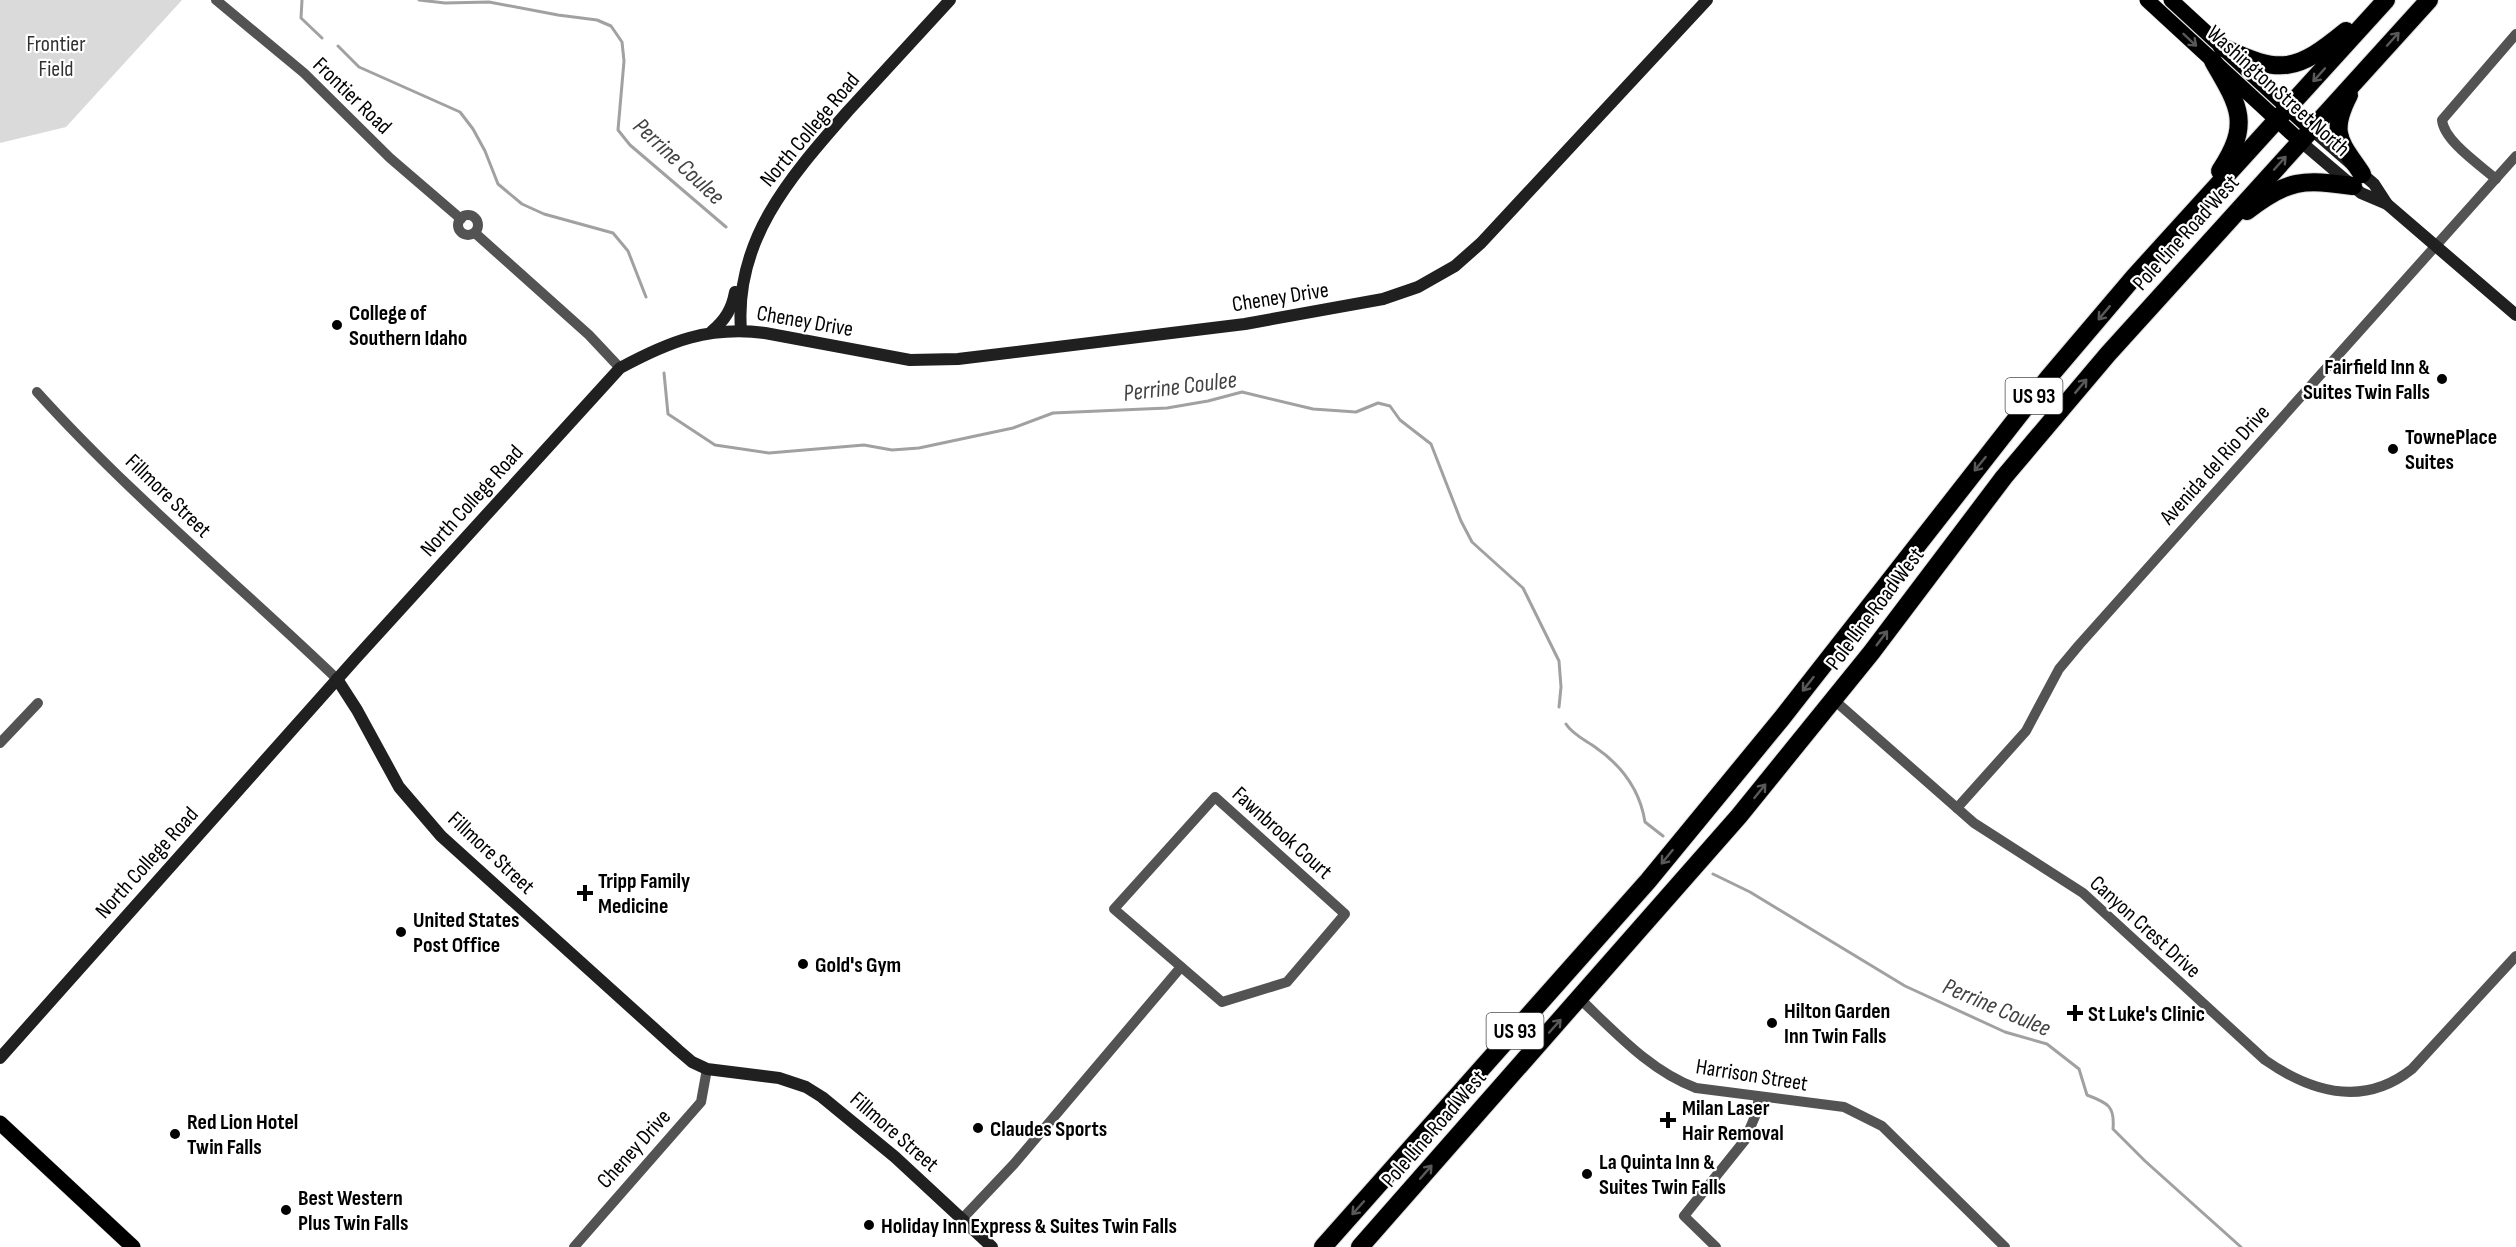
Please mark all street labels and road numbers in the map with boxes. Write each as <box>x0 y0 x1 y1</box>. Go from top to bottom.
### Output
street label: Washington Street North <box>2201 20 2355 162</box>
street label: Frontier Road <box>307 52 397 140</box>
street label: North College Road <box>755 67 866 193</box>
street label: Pole Line Road West <box>2127 169 2245 296</box>
street label: Cheney Drive <box>1230 277 1330 318</box>
street label: Cheney Drive <box>754 300 855 343</box>
road number: US 93 <box>2006 378 2062 414</box>
street label: Avenida del Rio Drive <box>2154 400 2276 531</box>
street label: North College Road <box>415 440 529 562</box>
street label: Fillmore Street <box>119 449 217 544</box>
street label: Pole Line Road West <box>1820 542 1930 675</box>
street label: Fawnbrook Court <box>1226 781 1338 885</box>
street label: North College Road <box>90 802 204 924</box>
street label: Fillmore Street <box>442 806 540 900</box>
street label: Canyon Crest Drive <box>2084 870 2206 984</box>
road number: US 93 <box>1486 1013 1544 1049</box>
street label: Harrison Street <box>1694 1053 1810 1098</box>
street label: Pole Line Road West <box>1376 1065 1493 1193</box>
street label: Fillmore Street <box>844 1086 944 1178</box>
street label: Cheney Drive <box>591 1104 677 1194</box>

